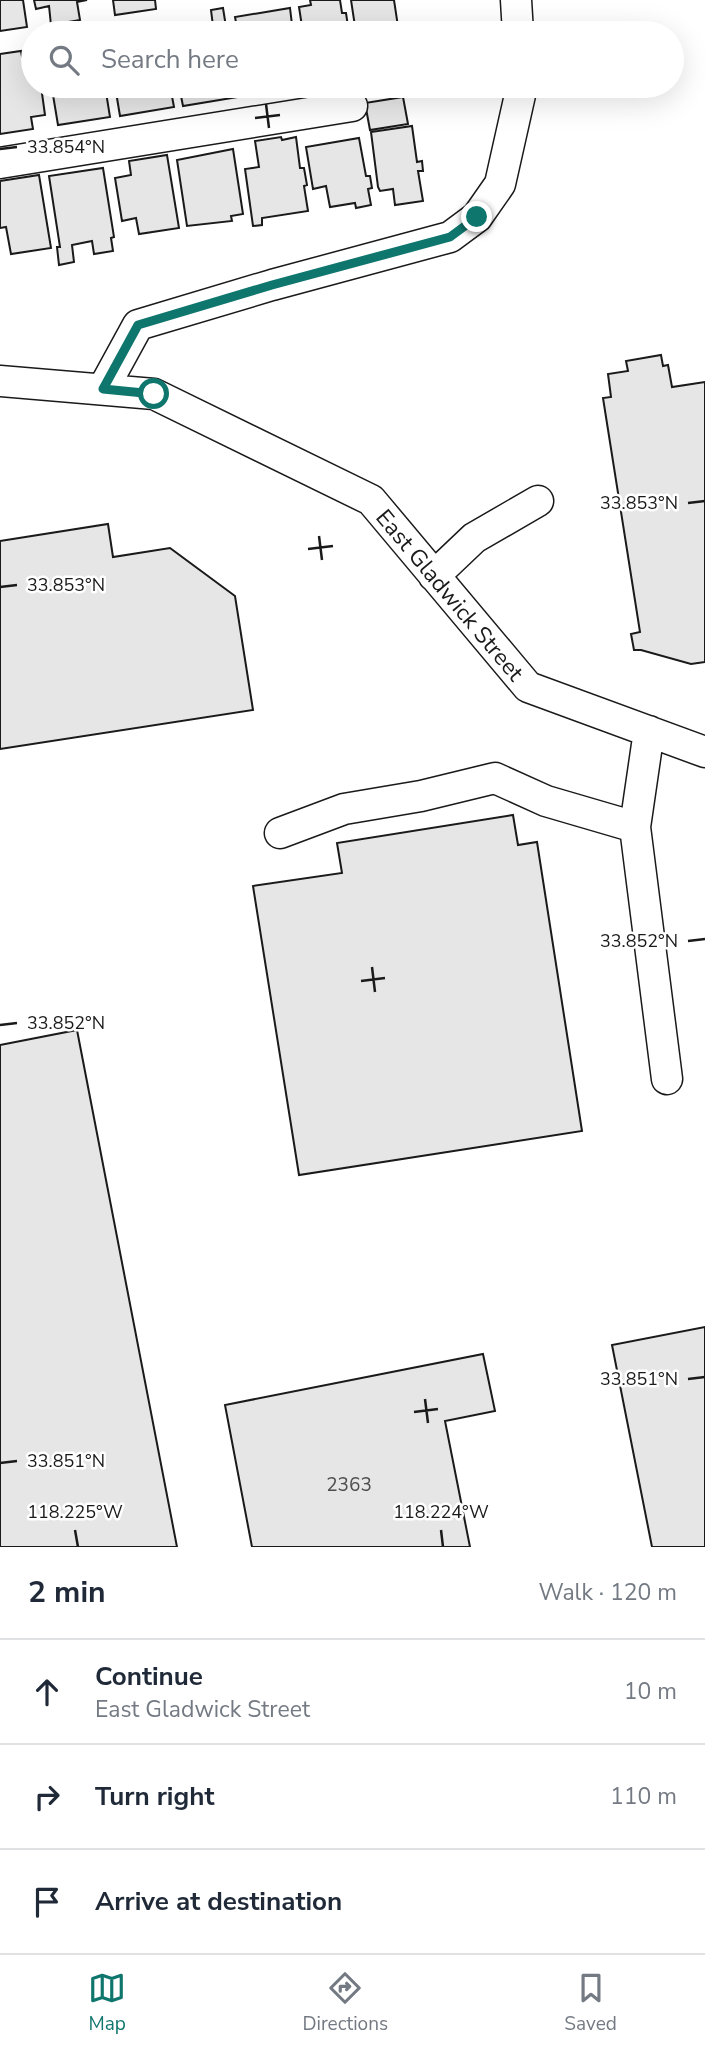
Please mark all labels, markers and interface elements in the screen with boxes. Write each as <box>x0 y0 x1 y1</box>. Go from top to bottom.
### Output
search box <box>21 21 684 98</box>
icon: search <box>45 41 83 79</box>
text: Search here <box>101 42 239 77</box>
text: 33.854°N <box>27 135 105 159</box>
route end <box>461 201 492 232</box>
route start <box>138 378 169 409</box>
text: 33.853°N <box>600 491 678 515</box>
street label: East Gladwick Street <box>369 503 531 688</box>
text: 33.853°N <box>27 573 105 597</box>
text: 33.852°N <box>600 929 678 953</box>
text: 33.852°N <box>27 1011 105 1035</box>
text: 33.851°N <box>600 1367 678 1391</box>
text: 33.851°N <box>27 1449 105 1473</box>
house number: 2363 <box>326 1472 372 1498</box>
text: 118.225°W <box>27 1500 123 1524</box>
text: 118.224°W <box>393 1500 489 1524</box>
text: 2 min <box>28 1572 106 1613</box>
text: Walk · 120 m <box>538 1577 677 1608</box>
text: Continue <box>95 1659 203 1694</box>
icon: ahead <box>28 1673 66 1711</box>
text: 10 m <box>624 1676 677 1707</box>
text: East Gladwick Street <box>95 1694 310 1725</box>
icon: right <box>28 1778 66 1816</box>
text: Turn right <box>95 1779 214 1814</box>
text: 110 m <box>610 1781 677 1812</box>
icon: arrive <box>28 1883 66 1921</box>
text: Arrive at destination <box>95 1884 342 1919</box>
tab: Map <box>88 1969 126 2037</box>
tab: Directions <box>302 1969 388 2037</box>
tab: Saved <box>564 1969 617 2037</box>

